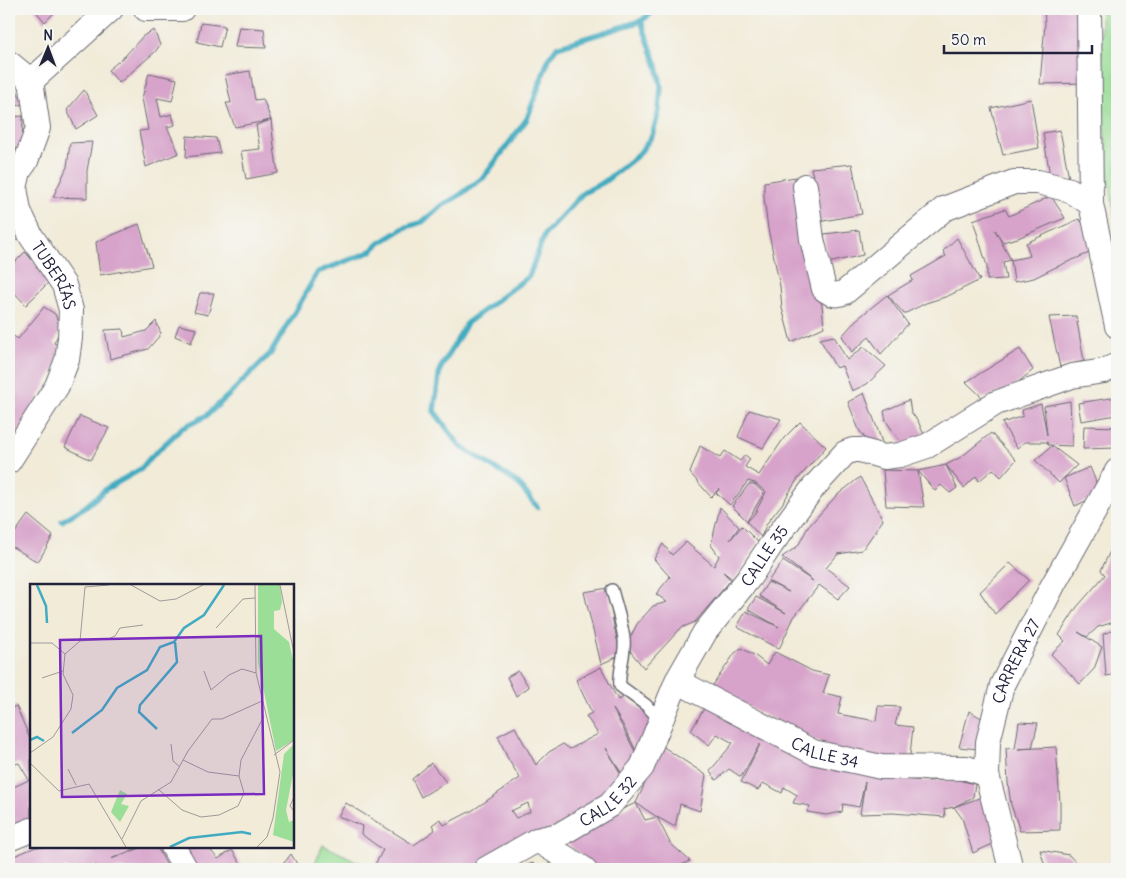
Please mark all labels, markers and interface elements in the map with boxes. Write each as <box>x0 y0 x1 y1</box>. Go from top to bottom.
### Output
north arrow <box>22 22 72 72</box>
scale bar <box>944 22 1091 54</box>
text: N <box>43 26 53 44</box>
text: 50 m <box>951 30 986 49</box>
street label: TUBERÍAS <box>27 237 80 312</box>
street label: CALLE 35 <box>736 521 792 590</box>
inset map <box>30 584 294 848</box>
street label: CARRERA 27 <box>988 615 1044 705</box>
street label: CALLE 34 <box>788 732 861 772</box>
street label: CALLE 32 <box>576 771 641 831</box>

